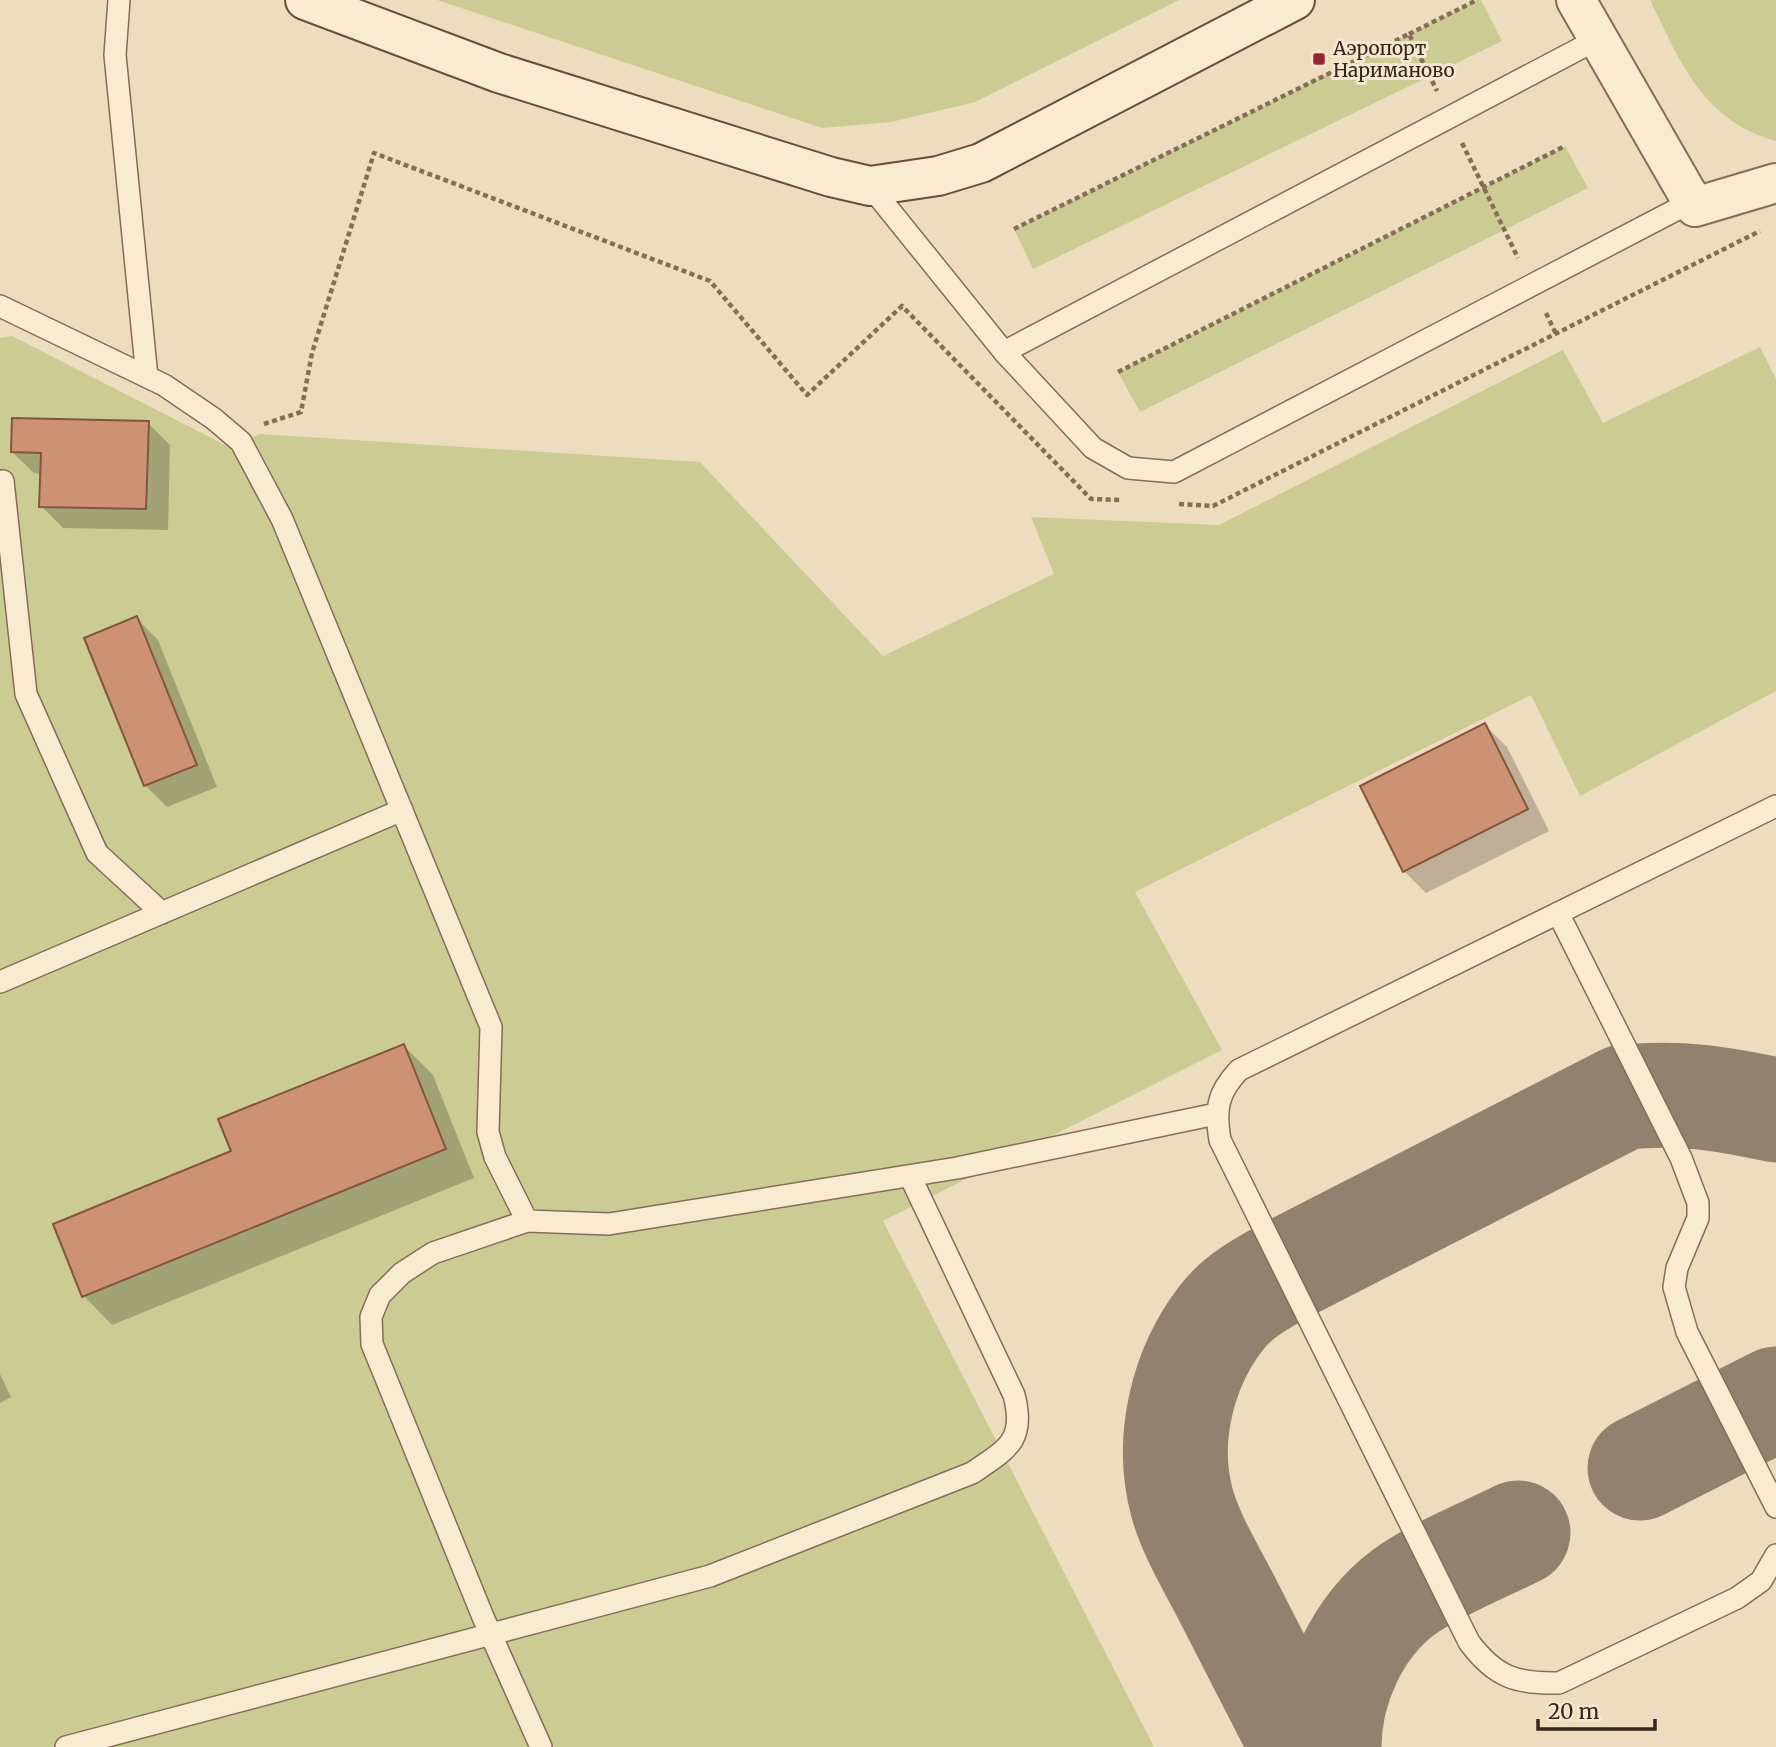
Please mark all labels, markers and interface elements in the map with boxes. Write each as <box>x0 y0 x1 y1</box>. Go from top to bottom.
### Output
place label: Аэропорт Нариманово <box>1332 36 1455 82</box>
marker: Аэропорт Нариманово <box>1311 51 1327 67</box>
scale bar <box>1538 1688 1655 1732</box>
text: 20 m <box>1548 1698 1600 1725</box>

